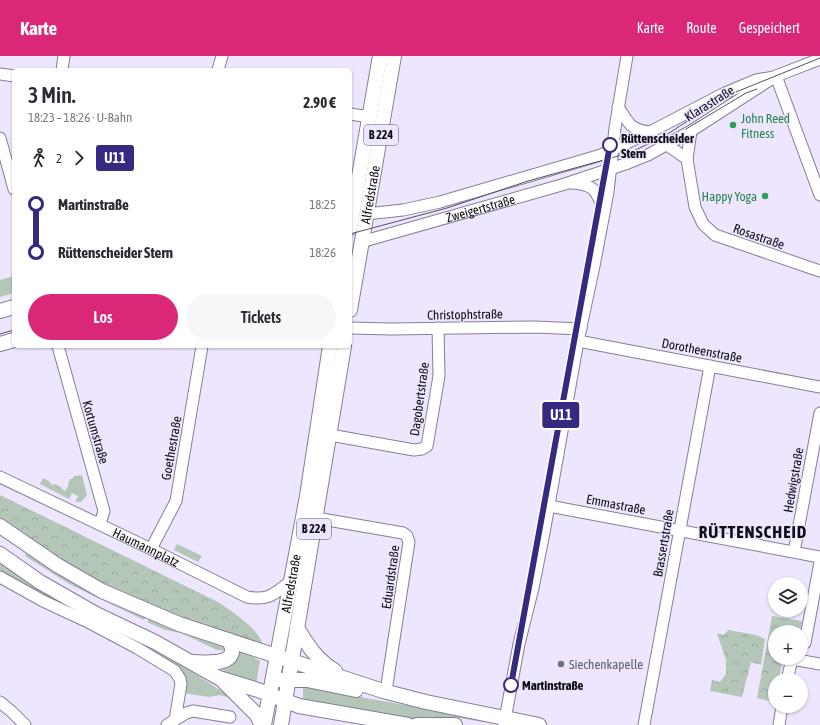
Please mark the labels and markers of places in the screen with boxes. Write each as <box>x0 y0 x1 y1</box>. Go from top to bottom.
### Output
place label: John Reed Fitness <box>741 111 790 141</box>
marker: John Reed Fitness <box>728 120 738 130</box>
place label: Rüttenscheider Stern <box>621 131 695 161</box>
marker: Rüttenscheider Stern <box>602 137 618 153</box>
place label: Happy Yoga <box>702 189 757 204</box>
marker: Happy Yoga <box>760 191 770 201</box>
place label: Siechenkapelle <box>569 657 643 672</box>
marker: Siechenkapelle <box>556 659 566 669</box>
marker: Martinstraße <box>503 677 519 693</box>
place label: Martinstraße <box>522 678 584 693</box>

